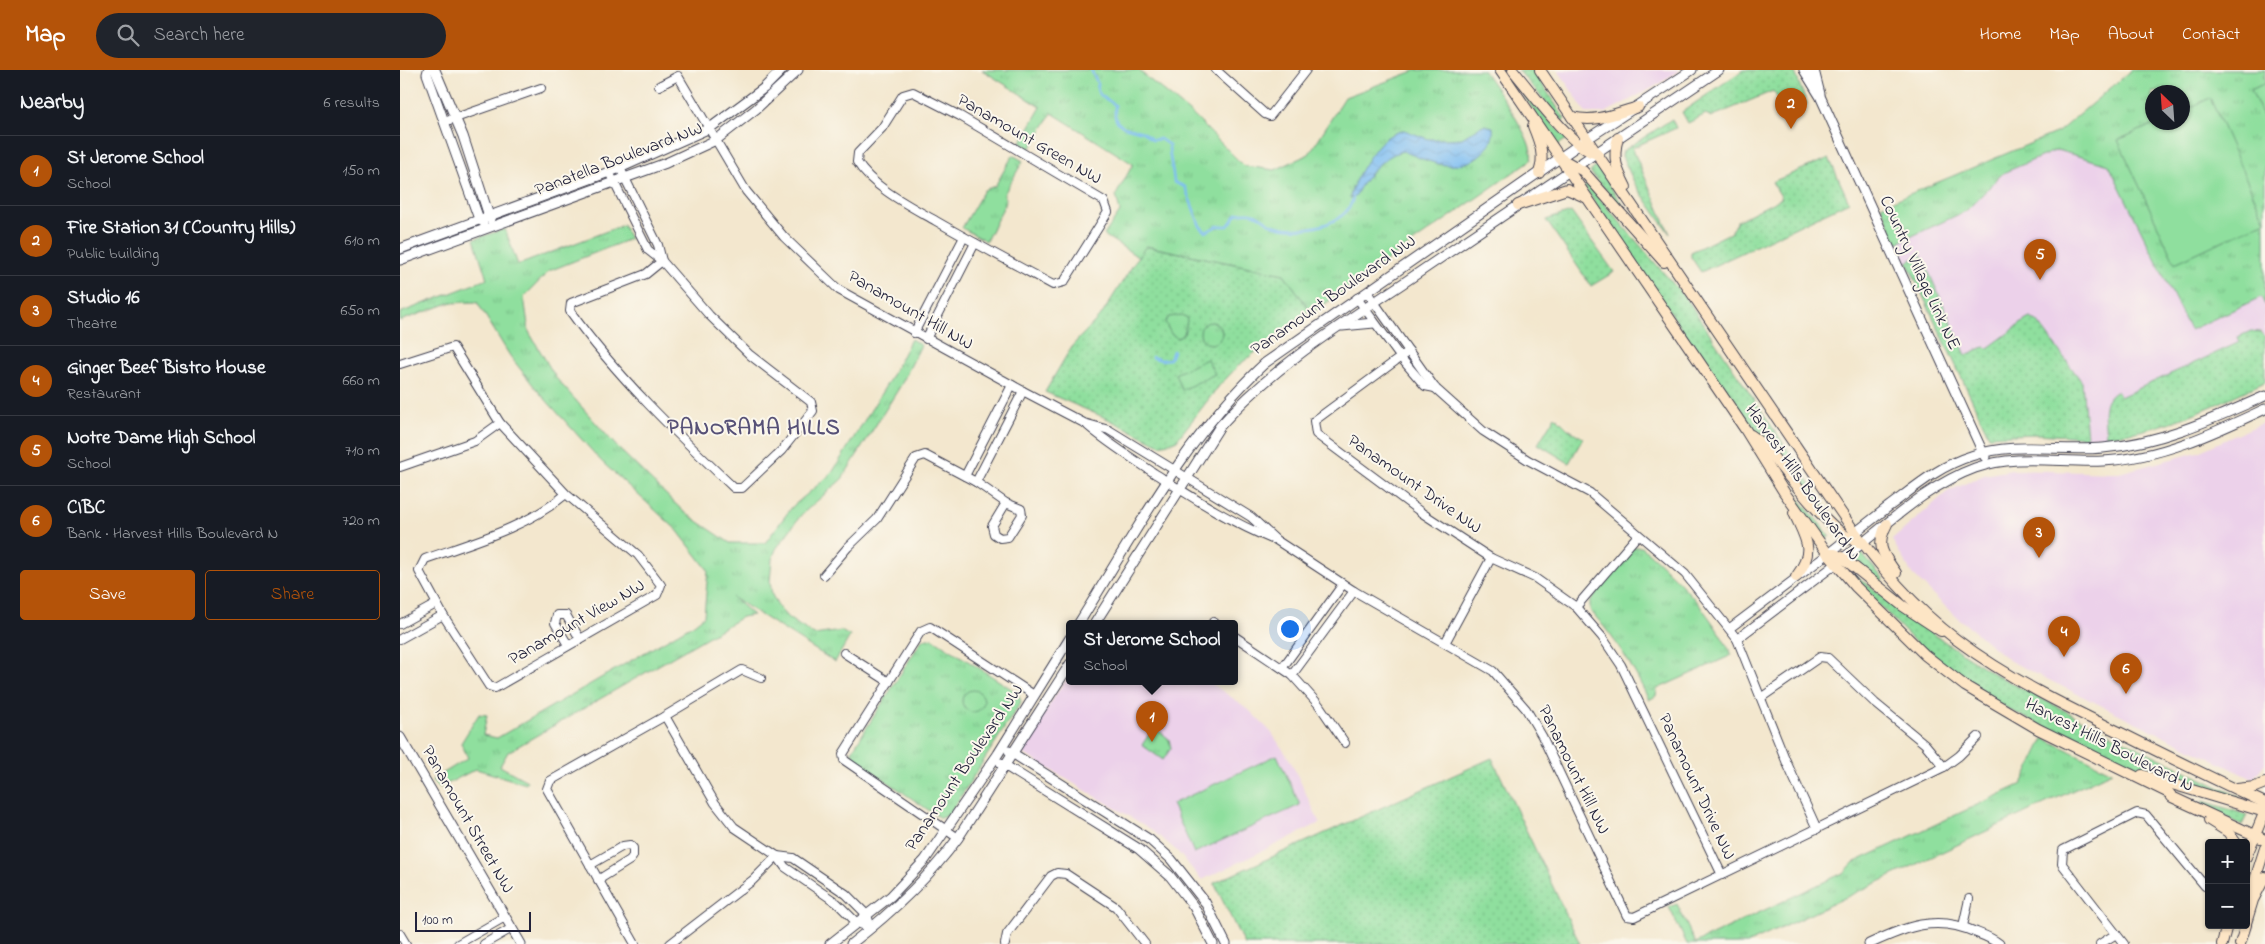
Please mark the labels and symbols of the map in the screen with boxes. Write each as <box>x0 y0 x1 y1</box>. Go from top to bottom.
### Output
north arrow <box>2145 85 2190 130</box>
street label: Panamount Green NW <box>952 88 1106 192</box>
pin: 2 <box>1775 88 1807 129</box>
street label: Panatella Boulevard NW <box>531 116 707 204</box>
street label: Country Village Link NE <box>1871 191 1966 355</box>
street label: Panamount Boulevard NW <box>1246 229 1422 363</box>
pin: 5 <box>2024 239 2056 280</box>
street label: Panamount Hill NW <box>842 264 978 358</box>
street label: Harvest Hills Boulevard N <box>1738 399 1866 567</box>
district label: PANORAMA HILLS <box>667 413 841 445</box>
street label: Panamount Drive NW <box>1341 429 1487 541</box>
pin: 3 <box>2023 517 2055 558</box>
street label: Panamount View NW <box>504 573 650 673</box>
your location <box>1277 616 1303 642</box>
pin: 4 <box>2048 616 2080 657</box>
pin: 6 <box>2110 653 2142 694</box>
street label: Panamount Boulevard NW <box>899 679 1031 857</box>
street label: Harvest Hills Boulevard N <box>2020 692 2198 800</box>
pin: 1 <box>1136 701 1168 742</box>
street label: Panamount Hill NW <box>1530 701 1616 839</box>
street label: Panamount Drive NW <box>1651 710 1741 865</box>
street label: Panamount Street NW <box>414 741 520 899</box>
scale bar <box>415 909 531 932</box>

